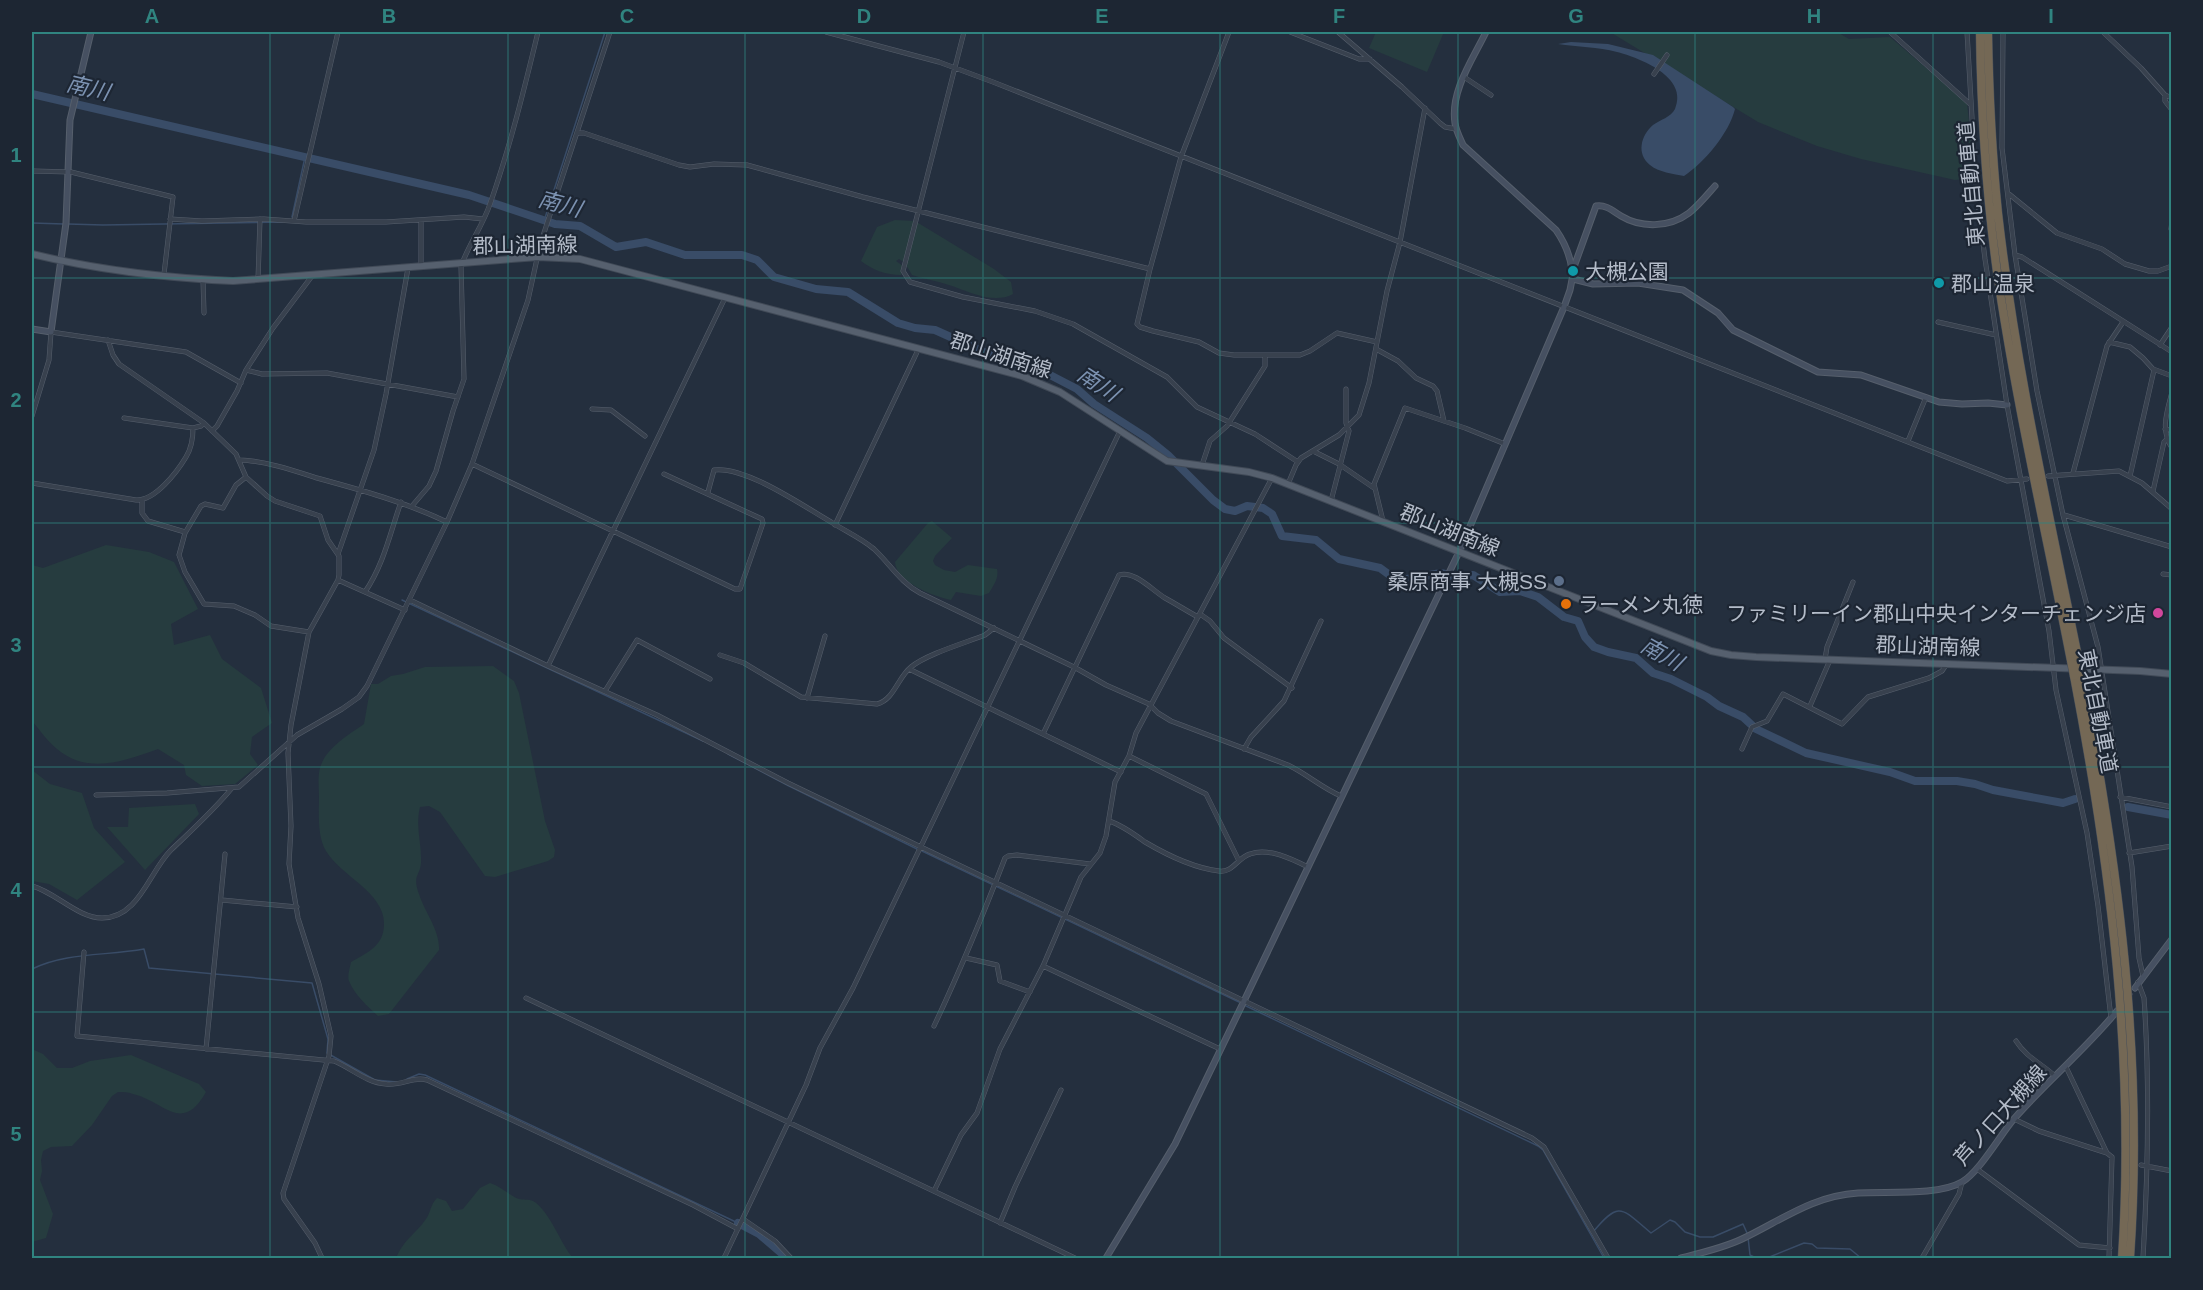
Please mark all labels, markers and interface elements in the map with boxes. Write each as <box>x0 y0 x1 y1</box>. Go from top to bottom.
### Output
text: A <box>145 5 159 27</box>
text: B <box>382 5 396 27</box>
text: C <box>620 5 634 27</box>
text: D <box>857 5 871 27</box>
text: E <box>1095 5 1109 27</box>
text: F <box>1333 5 1345 27</box>
text: G <box>1568 5 1584 27</box>
text: H <box>1807 5 1821 27</box>
text: I <box>2048 5 2054 27</box>
water label: 南川 <box>64 71 114 106</box>
street label: 東北自動車道 <box>1954 120 1988 248</box>
text: 1 <box>10 144 22 166</box>
water label: 南川 <box>536 186 586 222</box>
street label: 郡山湖南線 <box>472 233 578 257</box>
place label: 大槻公園 <box>1585 260 1669 283</box>
marker: 大槻公園 <box>1566 264 1580 278</box>
place label: 郡山温泉 <box>1951 272 2035 295</box>
marker: 郡山温泉 <box>1932 276 1946 290</box>
street label: 郡山湖南線 <box>948 328 1054 382</box>
water label: 南川 <box>1073 362 1125 408</box>
text: 2 <box>10 389 22 411</box>
street label: 郡山湖南線 <box>1397 500 1503 560</box>
place label: 桑原商事 大槻SS <box>1387 570 1547 593</box>
marker: 桑原商事 大槻SS <box>1552 574 1566 588</box>
place label: ラーメン丸徳 <box>1578 593 1703 616</box>
marker: ラーメン丸徳 <box>1559 597 1573 611</box>
place label: ファミリーイン郡山中央インターチェンジ店 <box>1726 602 2146 625</box>
marker: ファミリーイン郡山中央インターチェンジ店 <box>2151 606 2165 620</box>
water label: 南川 <box>1637 632 1689 677</box>
street label: 郡山湖南線 <box>1875 633 1981 659</box>
text: 3 <box>10 634 22 656</box>
street label: 東北自動車道 <box>2075 647 2121 775</box>
text: 4 <box>10 879 22 901</box>
street label: 芦ノ口大槻線 <box>1949 1060 2051 1170</box>
text: 5 <box>10 1123 22 1145</box>

